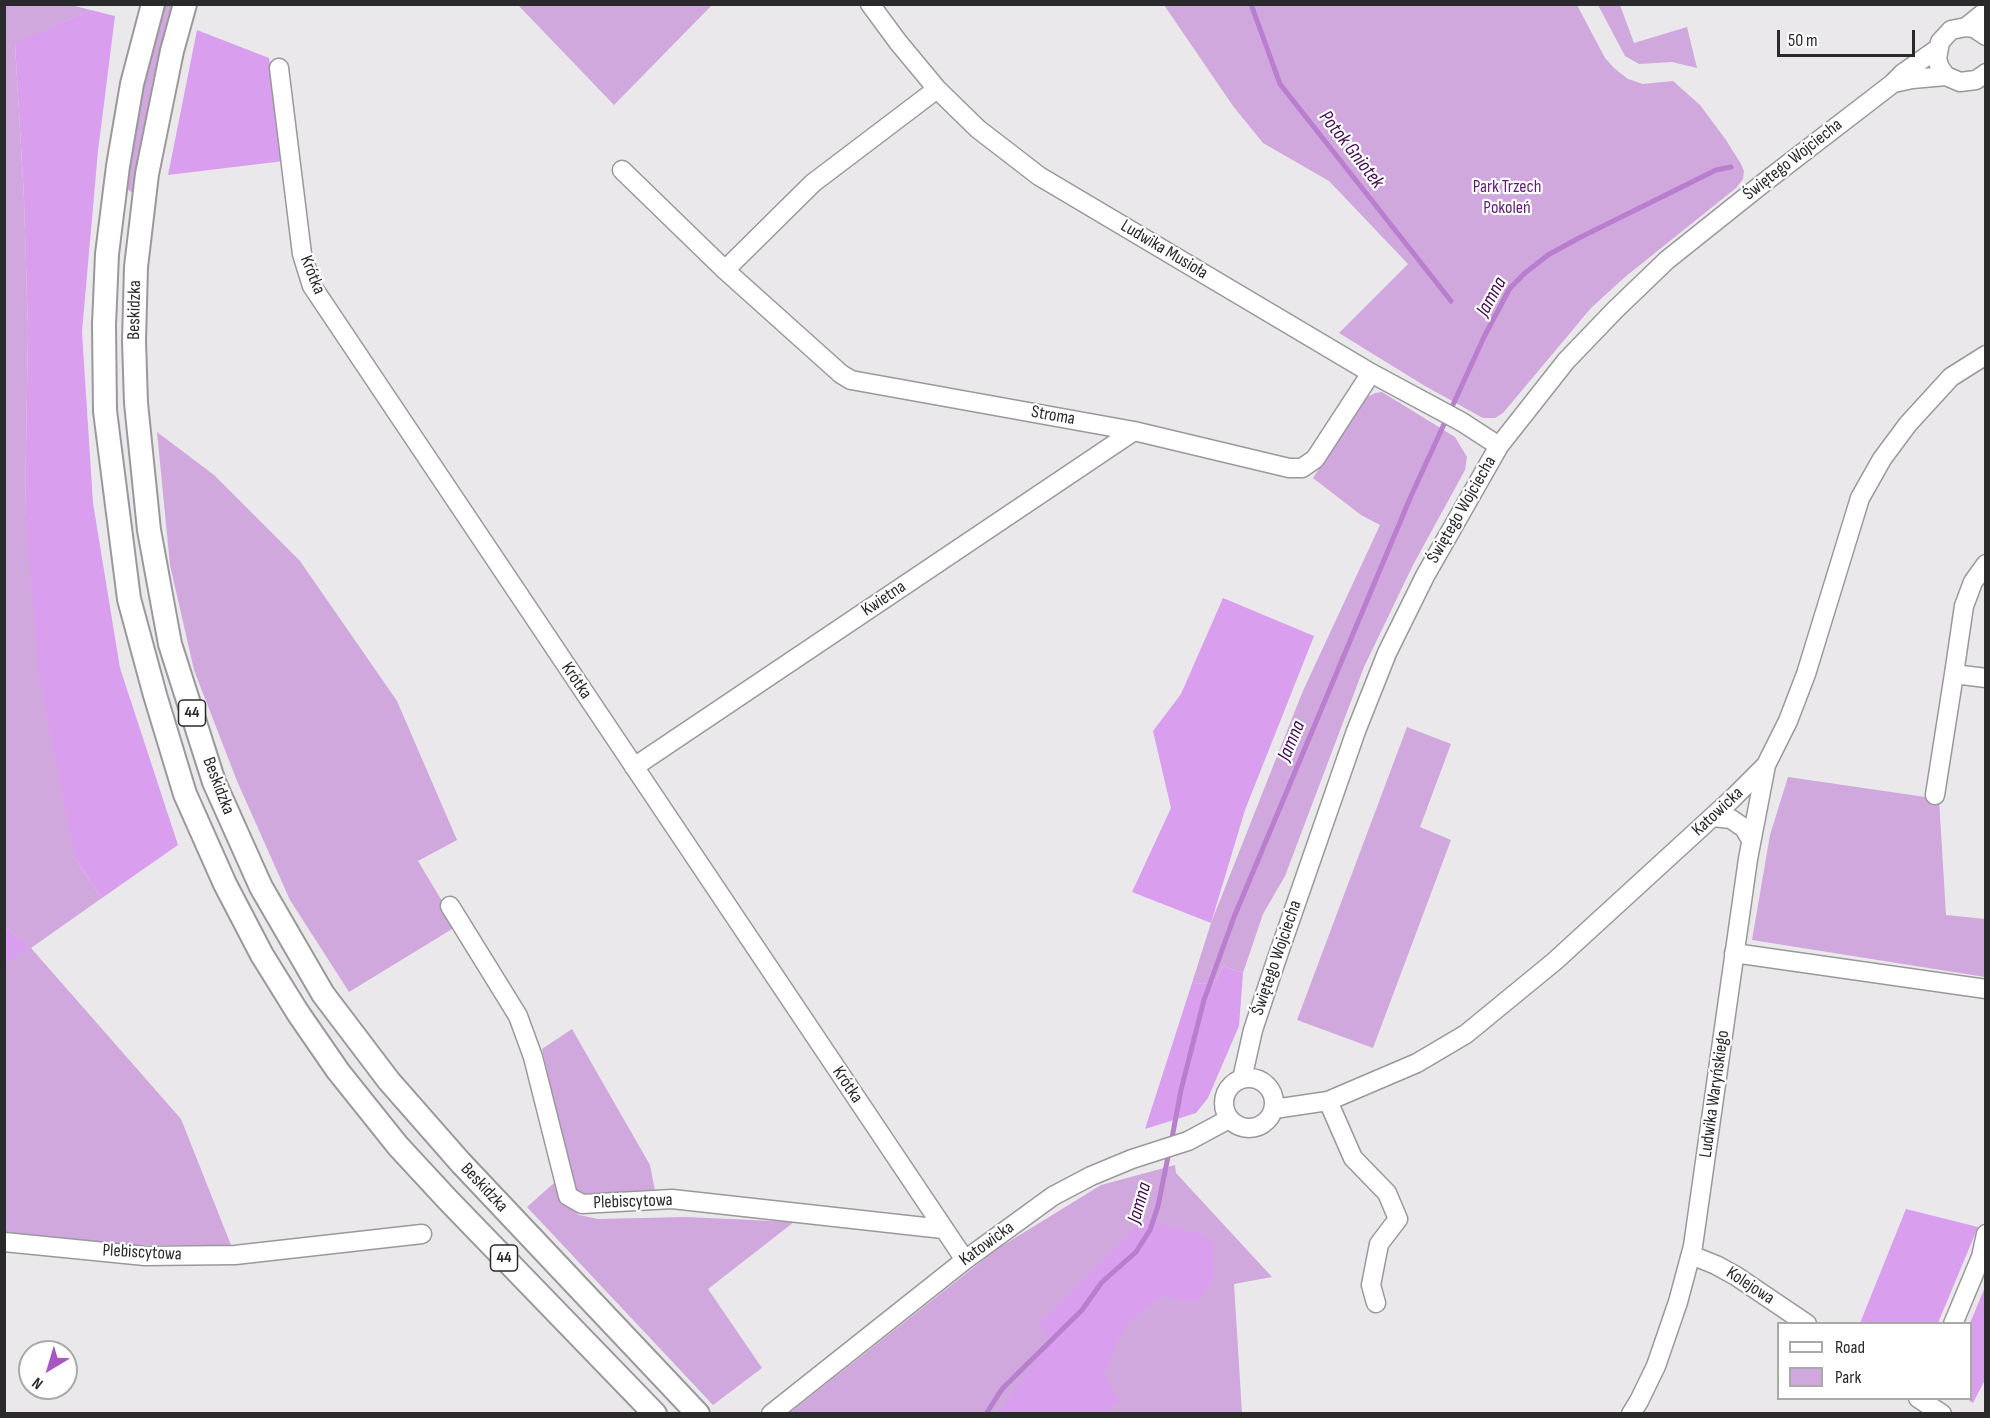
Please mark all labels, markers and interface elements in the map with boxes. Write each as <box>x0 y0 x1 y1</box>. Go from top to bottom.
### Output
scale bar <box>1780 18 1918 56</box>
text: 50 m <box>1788 30 1818 51</box>
water label: Potok Gniotek <box>1313 106 1389 194</box>
street label: Świętego Wojciecha <box>1739 115 1847 205</box>
park label: Park Trzech Pokoleń <box>1473 176 1541 219</box>
street label: Ludwika Musioła <box>1117 216 1211 284</box>
street label: Krótka <box>295 253 329 297</box>
water label: Jamna <box>1472 273 1512 321</box>
street label: Beskidzka <box>124 280 146 340</box>
street label: Stroma <box>1029 402 1077 430</box>
street label: Świętego Wojciecha <box>1423 453 1501 567</box>
street label: Kwietna <box>858 576 910 622</box>
street label: Krótka <box>556 659 596 703</box>
road number: 44 <box>178 700 206 726</box>
water label: Jamna <box>1273 717 1311 765</box>
street label: Beskidzka <box>197 754 239 818</box>
street label: Katowicka <box>1688 783 1748 841</box>
street label: Świętego Wojciecha <box>1247 898 1307 1018</box>
street label: Ludwika Waryńskiego <box>1695 1029 1735 1159</box>
street label: Krótka <box>827 1063 867 1107</box>
street label: Beskidzka <box>456 1159 512 1217</box>
water label: Jamna <box>1123 1180 1157 1226</box>
street label: Plebiscytowa <box>593 1190 673 1214</box>
street label: Katowicka <box>956 1217 1018 1271</box>
street label: Plebiscytowa <box>102 1240 182 1266</box>
road number: 44 <box>490 1245 518 1271</box>
street label: Kolejowa <box>1722 1262 1778 1310</box>
legend <box>1777 1322 1972 1400</box>
text: Road <box>1835 1337 1865 1358</box>
north arrow <box>18 1340 78 1400</box>
text: Park <box>1835 1367 1861 1388</box>
text: N <box>29 1373 47 1393</box>

